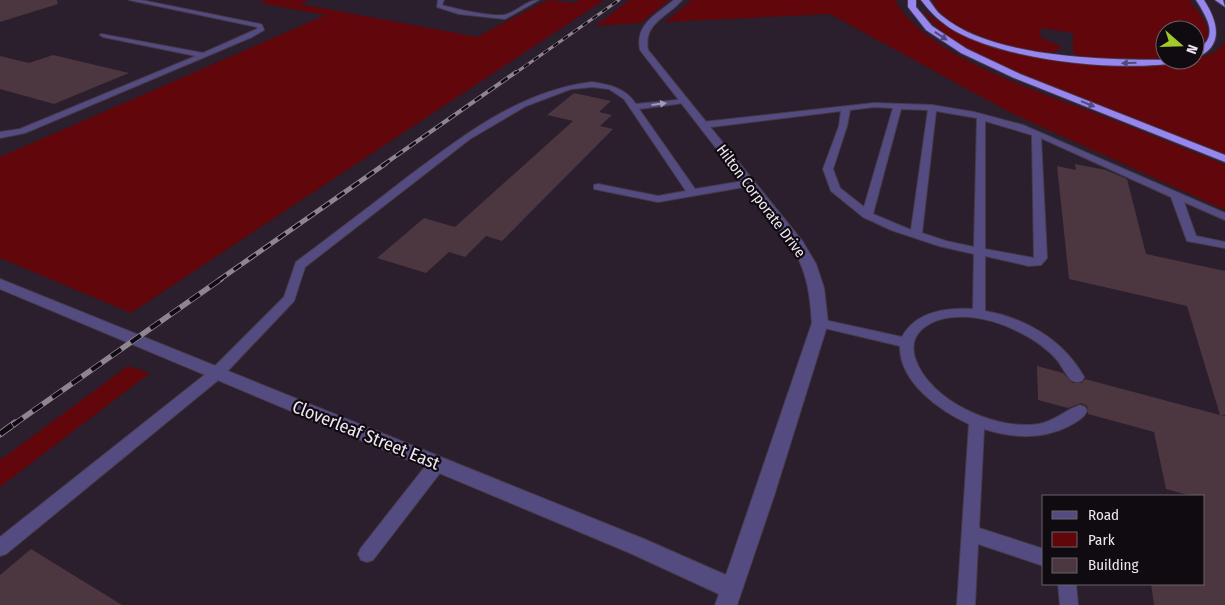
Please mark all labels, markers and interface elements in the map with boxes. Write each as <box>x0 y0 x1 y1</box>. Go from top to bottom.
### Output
north arrow <box>1155 20 1205 70</box>
one-way arrow <box>935 31 948 41</box>
text: N <box>1182 42 1201 56</box>
one-way arrow <box>1121 59 1137 67</box>
one-way arrow <box>651 100 667 108</box>
one-way arrow <box>1081 101 1096 109</box>
street label: Hilton Corporate Drive <box>713 141 809 261</box>
street label: Cloverleaf Street East <box>289 395 443 475</box>
legend <box>1042 495 1205 585</box>
text: Road <box>1088 506 1119 524</box>
text: Park <box>1088 531 1115 549</box>
text: Building <box>1088 556 1139 574</box>

